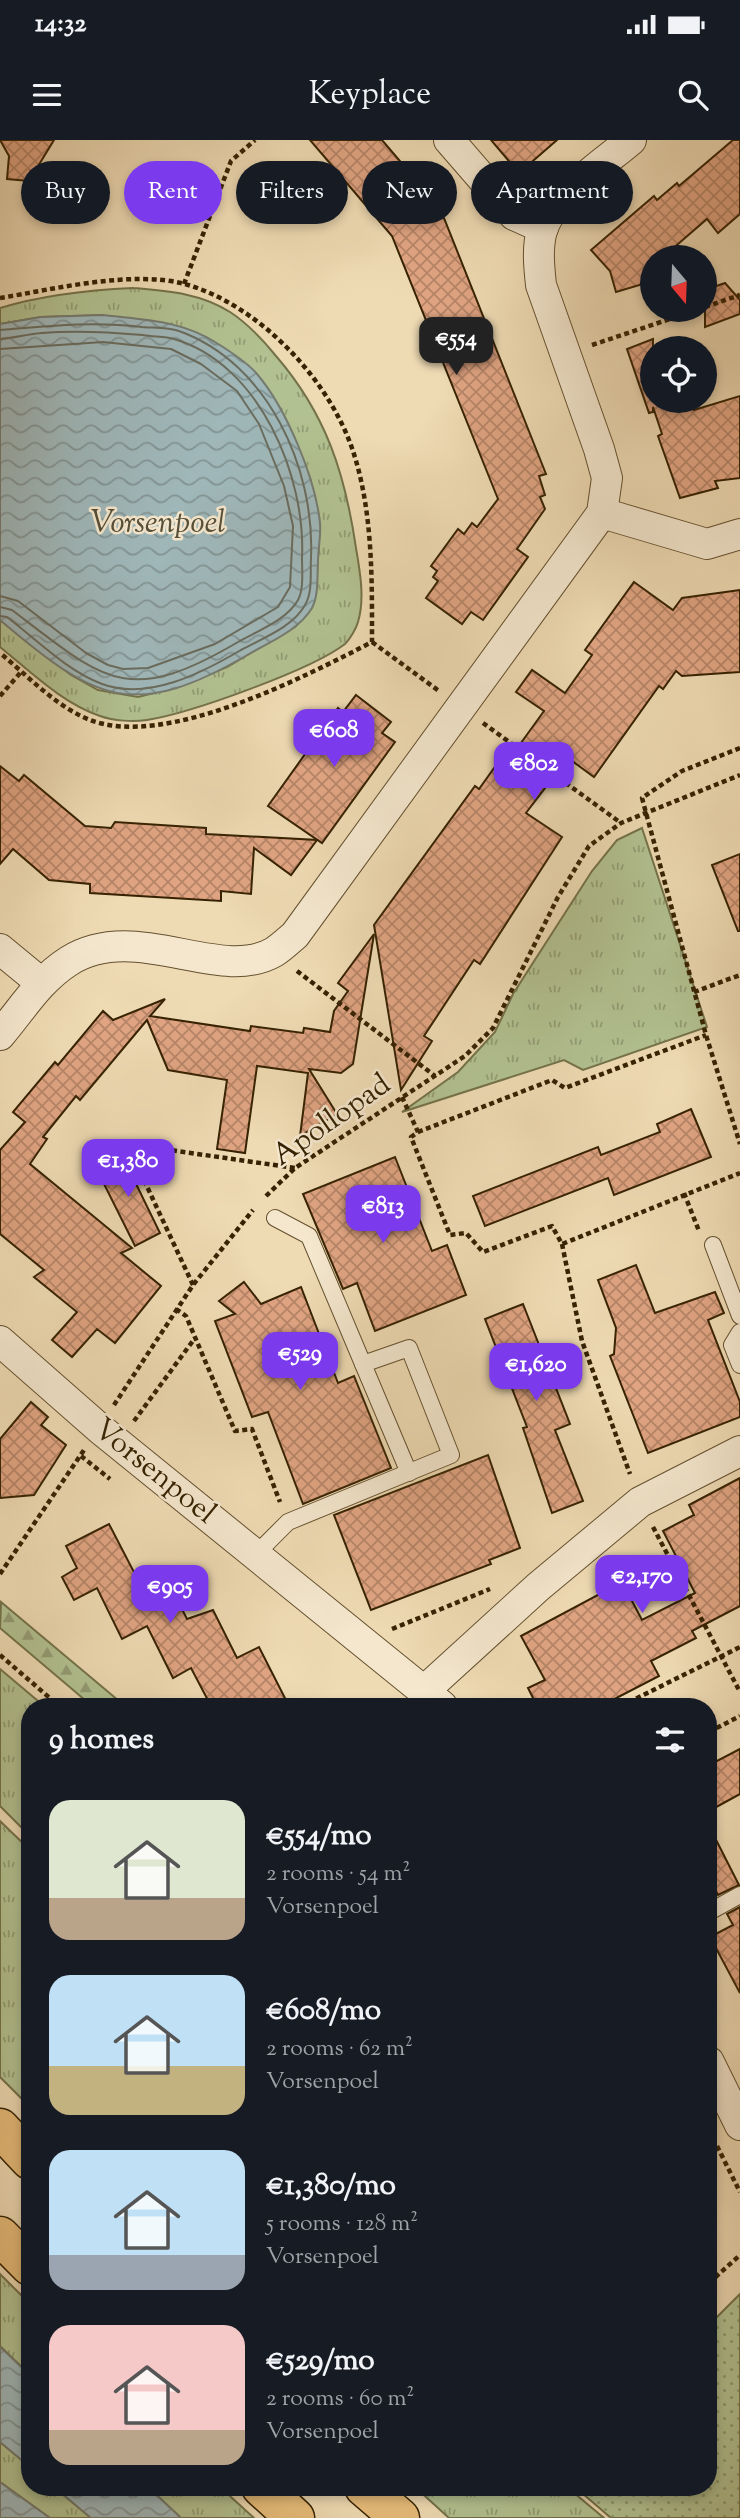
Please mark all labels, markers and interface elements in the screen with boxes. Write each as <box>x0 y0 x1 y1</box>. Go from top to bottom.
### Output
text: 14:32 <box>35 6 86 43</box>
text: Keyplace <box>309 72 431 118</box>
icon: menu <box>28 76 66 114</box>
icon: search <box>674 76 712 114</box>
chip: Buy <box>21 161 110 224</box>
chip: Rent <box>124 161 222 224</box>
chip: Filters <box>236 161 348 224</box>
chip: New <box>362 161 457 224</box>
chip: Apartment <box>471 161 633 224</box>
north arrow <box>640 245 718 322</box>
map controls <box>640 245 717 413</box>
pin: €554 <box>415 317 497 377</box>
text: €554 <box>435 323 477 356</box>
button: locate <box>640 336 717 413</box>
water label: Vorsenpoel <box>90 501 226 547</box>
pin: €608 <box>293 710 375 769</box>
text: €608 <box>309 715 359 748</box>
pin: €802 <box>493 742 575 802</box>
text: €802 <box>510 748 558 781</box>
street label: Apollopad <box>264 1064 400 1178</box>
pin: €1,380 <box>71 1140 185 1199</box>
text: €1,380 <box>98 1145 158 1178</box>
pin: €813 <box>342 1186 424 1245</box>
text: €813 <box>362 1191 404 1224</box>
pin: €529 <box>259 1332 341 1392</box>
text: €529 <box>278 1338 322 1371</box>
pin: €1,620 <box>479 1344 593 1403</box>
text: €1,620 <box>505 1349 567 1382</box>
street label: Vorsenpoel <box>83 1409 225 1535</box>
pin: €2,170 <box>585 1556 699 1615</box>
text: €2,170 <box>611 1561 673 1594</box>
pin: €905 <box>129 1566 211 1625</box>
text: €905 <box>147 1571 193 1604</box>
text: 9 homes <box>49 1719 154 1762</box>
icon: filters <box>651 1721 689 1759</box>
text: €554/mo <box>266 1815 372 1858</box>
icon: home <box>105 1828 189 1912</box>
text: 2 rooms · 54 m² <box>266 1858 410 1891</box>
text: Vorsenpoel <box>266 1891 379 1924</box>
text: €608/mo <box>266 1990 381 2033</box>
icon: home <box>105 2003 189 2087</box>
text: 2 rooms · 62 m² <box>266 2033 413 2066</box>
text: Vorsenpoel <box>266 2066 379 2099</box>
text: €1,380/mo <box>266 2165 396 2208</box>
icon: home <box>105 2178 189 2262</box>
text: 5 rooms · 128 m² <box>266 2208 418 2241</box>
text: Vorsenpoel <box>266 2241 379 2274</box>
text: €529/mo <box>266 2340 375 2383</box>
icon: home <box>105 2353 189 2437</box>
text: 2 rooms · 60 m² <box>266 2383 414 2416</box>
text: Vorsenpoel <box>266 2416 379 2449</box>

